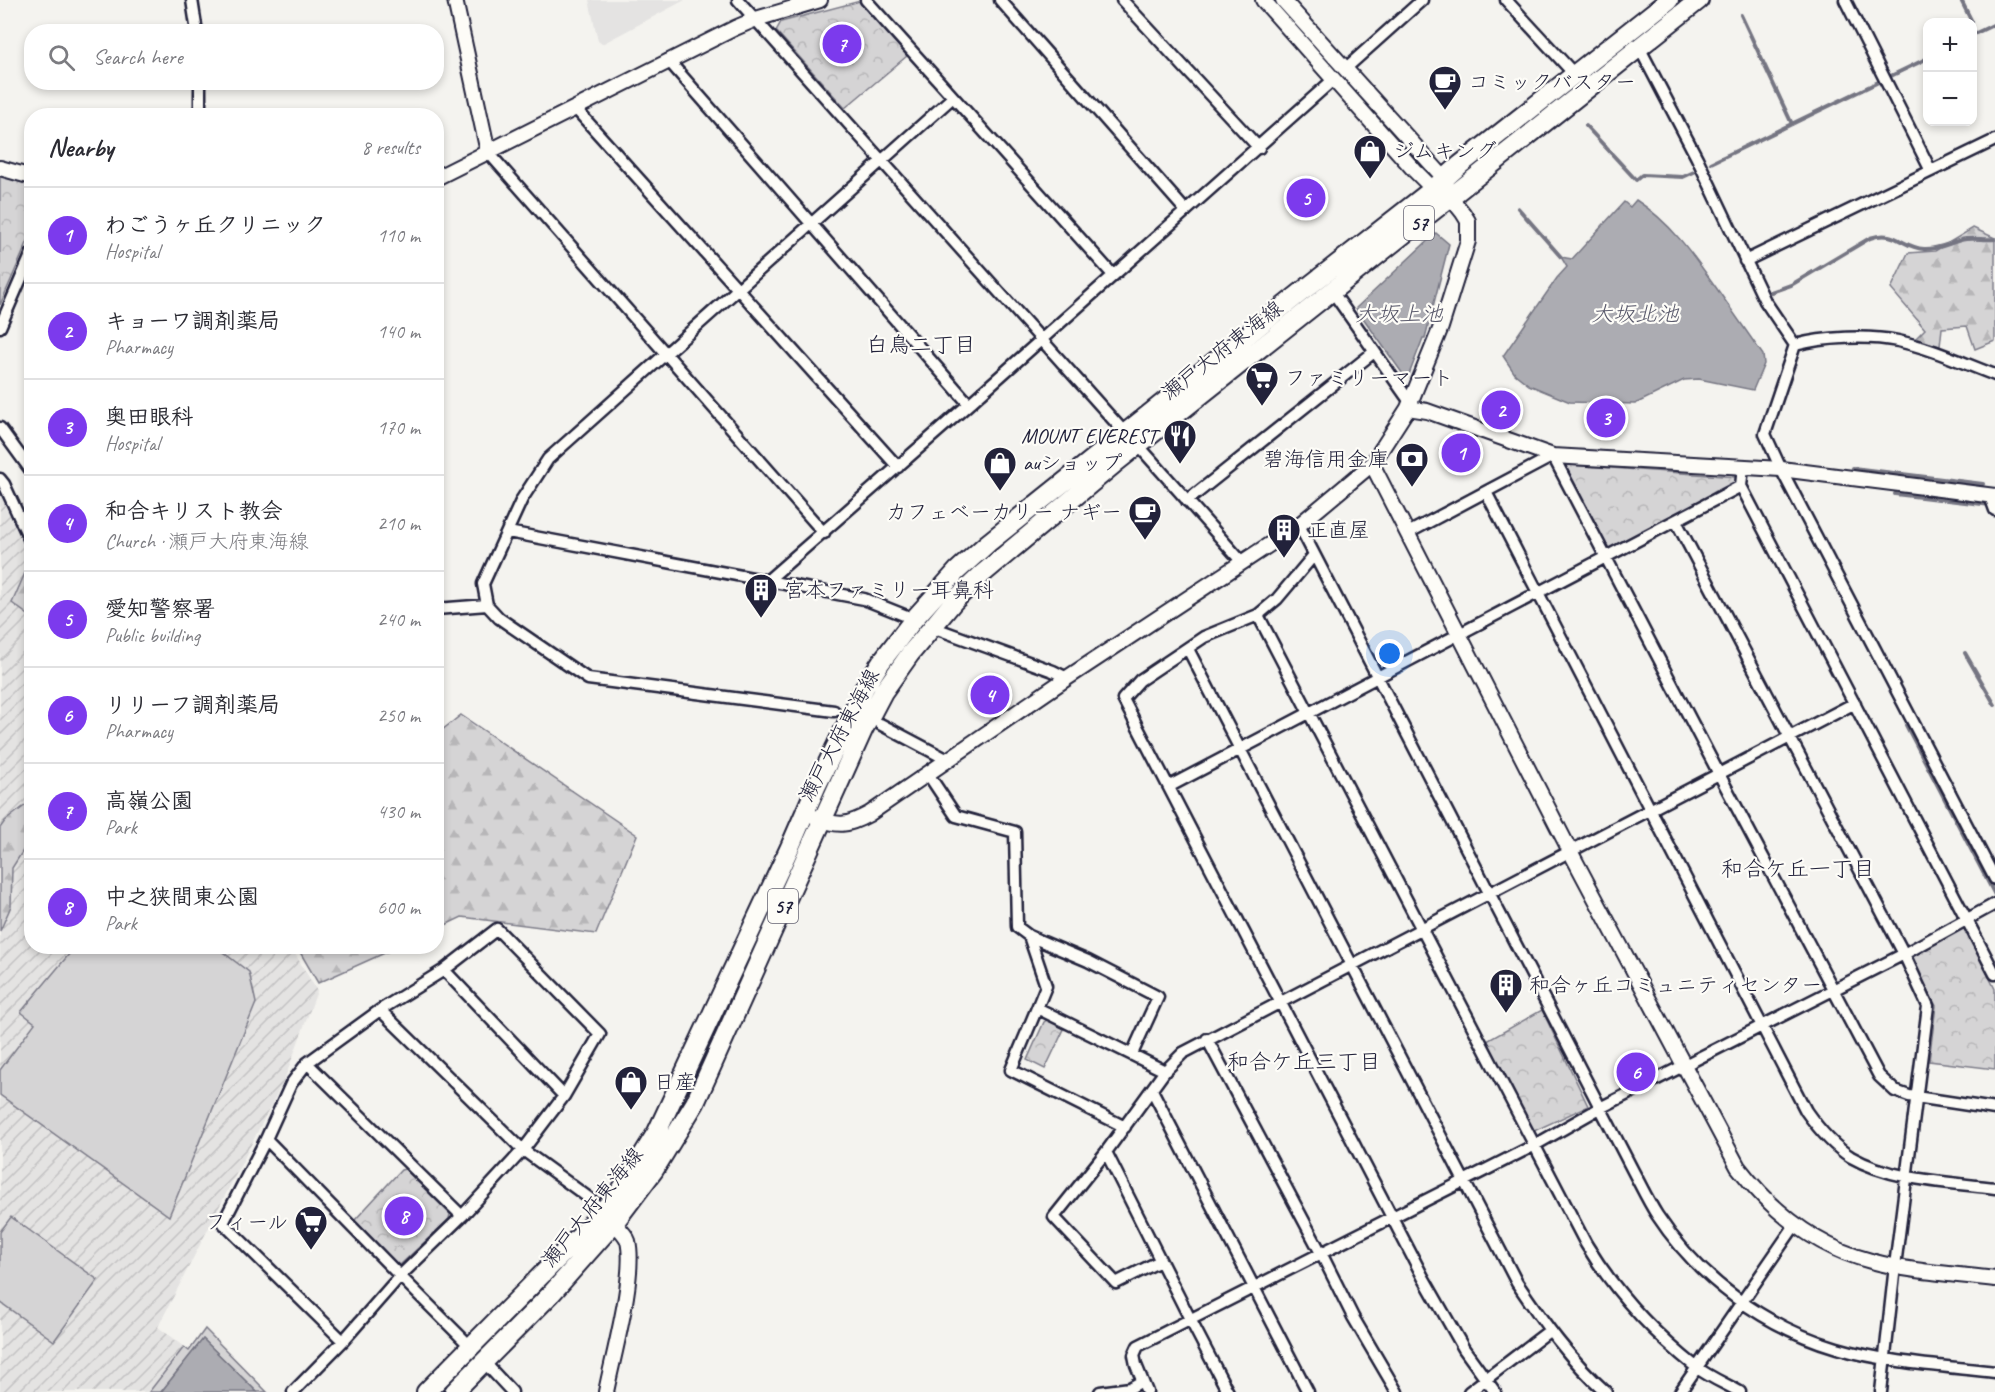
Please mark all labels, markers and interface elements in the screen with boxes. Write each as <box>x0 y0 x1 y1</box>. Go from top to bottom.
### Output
map controls <box>1923 18 1977 126</box>
button: + <box>1923 18 1977 72</box>
pin: 7 <box>822 22 862 66</box>
search box <box>24 24 444 90</box>
icon: search <box>45 41 78 74</box>
text: Search here <box>93 43 183 71</box>
cafe icon: コミックバスター <box>1427 64 1463 111</box>
place label: コミックバスター <box>1468 69 1636 95</box>
button: − <box>1923 72 1977 126</box>
text: Nearby <box>48 131 113 164</box>
shop icon: ジムキング <box>1352 133 1388 180</box>
text: 8 results <box>361 135 420 160</box>
place label: ジムキング <box>1393 138 1497 164</box>
pin: 5 <box>1286 176 1326 220</box>
road number: 57 <box>1404 206 1434 240</box>
text: わごうヶ丘クリニック <box>105 211 326 239</box>
text: 1 <box>63 223 72 248</box>
text: 110 m <box>377 223 420 248</box>
text: Hospital <box>105 239 160 264</box>
street label: 瀬戸大府東海線 <box>1156 295 1288 405</box>
water label: 大坂上池 <box>1355 300 1444 328</box>
water label: 大坂北池 <box>1591 300 1680 328</box>
text: キョーワ調剤薬局 <box>105 307 280 335</box>
text: 2 <box>63 319 72 344</box>
text: 140 m <box>377 319 420 344</box>
district label: 白鳥二丁目 <box>866 331 976 359</box>
text: Pharmacy <box>105 335 173 360</box>
supermarket icon: ファミリーマート <box>1244 360 1280 407</box>
place label: ファミリーマート <box>1285 365 1453 391</box>
pin: 2 <box>1482 388 1520 432</box>
pin: 3 <box>1586 396 1626 440</box>
text: 奥田眼科 <box>105 403 193 431</box>
text: 3 <box>63 415 72 440</box>
text: 170 m <box>377 415 420 440</box>
restaurant icon: MOUNT EVEREST <box>1162 418 1198 465</box>
place label: MOUNT EVEREST <box>1021 423 1161 449</box>
pin: 1 <box>1442 430 1480 476</box>
text: Hospital <box>105 431 160 456</box>
bank icon: 碧海信用金庫 <box>1394 441 1430 488</box>
shop icon: auショップ <box>982 445 1018 492</box>
place label: 碧海信用金庫 <box>1263 446 1389 472</box>
place label: auショップ <box>1023 450 1123 476</box>
cafe icon: カフェベーカリー ナギー <box>1127 494 1163 541</box>
text: 和合キリスト教会 <box>105 497 283 525</box>
place label: カフェベーカリー ナギー <box>886 499 1122 525</box>
text: 4 <box>63 511 72 536</box>
text: 210 m <box>377 511 420 536</box>
building icon: 正直屋 <box>1266 512 1302 559</box>
place label: 正直屋 <box>1307 517 1370 543</box>
text: Church · 瀬戸大府東海線 <box>105 529 308 554</box>
building icon: 宮本ファミリー耳鼻科 <box>743 572 779 619</box>
place label: 宮本ファミリー耳鼻科 <box>784 577 994 603</box>
text: 愛知警察署 <box>105 595 215 623</box>
text: 5 <box>63 607 72 632</box>
text: 240 m <box>377 607 420 632</box>
text: Public building <box>105 623 200 648</box>
your location <box>1375 639 1404 668</box>
street label: 瀬戸大府東海線 <box>793 664 885 806</box>
pin: 4 <box>970 672 1010 718</box>
text: リリーフ調剤薬局 <box>105 691 280 719</box>
text: 6 <box>63 703 72 728</box>
text: 250 m <box>377 703 420 728</box>
text: Pharmacy <box>105 719 173 744</box>
text: 高嶺公園 <box>105 787 193 815</box>
text: 7 <box>63 799 72 824</box>
text: 430 m <box>377 799 420 824</box>
text: Park <box>105 815 137 840</box>
district label: 和合ケ丘一丁目 <box>1721 855 1875 883</box>
text: 中之狭間東公園 <box>105 883 259 911</box>
road number: 57 <box>768 889 798 923</box>
text: 8 <box>63 895 72 920</box>
text: 600 m <box>377 895 420 920</box>
text: Park <box>105 911 137 936</box>
building icon: 和合ヶ丘コミュニティセンター <box>1488 967 1524 1014</box>
place label: 和合ヶ丘コミュニティセンター <box>1529 972 1822 998</box>
district label: 和合ケ丘三丁目 <box>1227 1048 1381 1076</box>
pin: 6 <box>1616 1050 1656 1094</box>
shop icon: 日産 <box>613 1064 649 1111</box>
place label: 日産 <box>654 1069 696 1095</box>
street label: 瀬戸大府東海線 <box>536 1142 648 1272</box>
pin: 8 <box>384 1194 424 1238</box>
supermarket icon: フィール <box>293 1204 329 1251</box>
place label: フィール <box>205 1209 288 1235</box>

